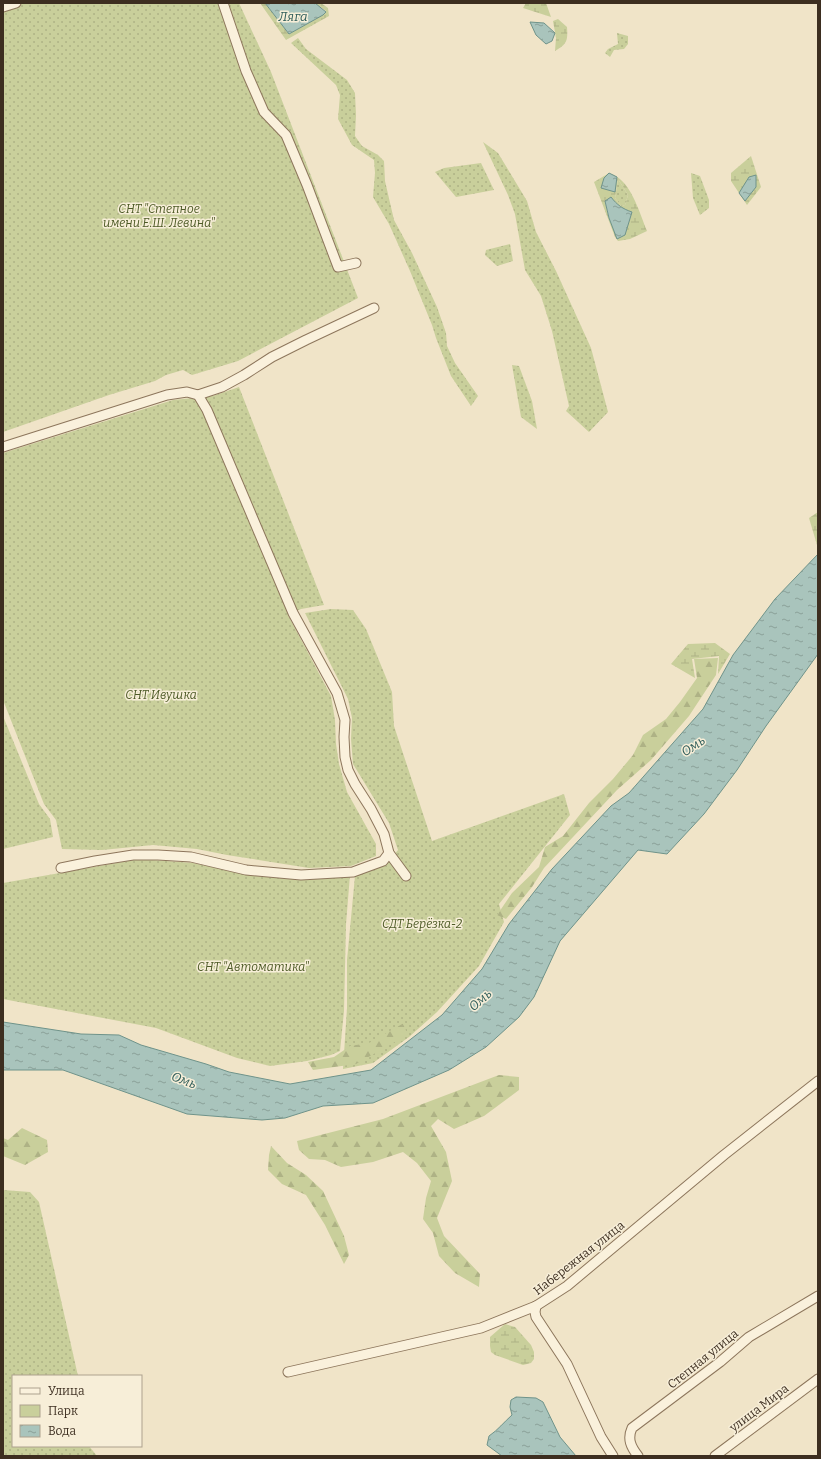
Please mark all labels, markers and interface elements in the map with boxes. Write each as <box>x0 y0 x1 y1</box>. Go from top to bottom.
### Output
water label: Ляга <box>277 9 308 24</box>
park label: СНТ "Степное имени Е.Ш. Левина" <box>103 202 215 230</box>
park label: СНТ Ивушка <box>125 688 197 702</box>
water label: Омь <box>678 733 708 759</box>
park label: СДТ Берёзка-2 <box>382 917 463 931</box>
park label: СНТ "Автоматика" <box>197 960 309 974</box>
water label: Омь <box>466 986 494 1014</box>
water label: Омь <box>170 1068 198 1092</box>
street label: Набережная улица <box>531 1218 628 1298</box>
street label: Степная улица <box>665 1326 741 1392</box>
legend <box>12 1375 142 1447</box>
street label: улица Мира <box>726 1381 792 1435</box>
text: Улица <box>48 1384 85 1398</box>
text: Парк <box>48 1404 78 1418</box>
text: Вода <box>48 1424 77 1438</box>

